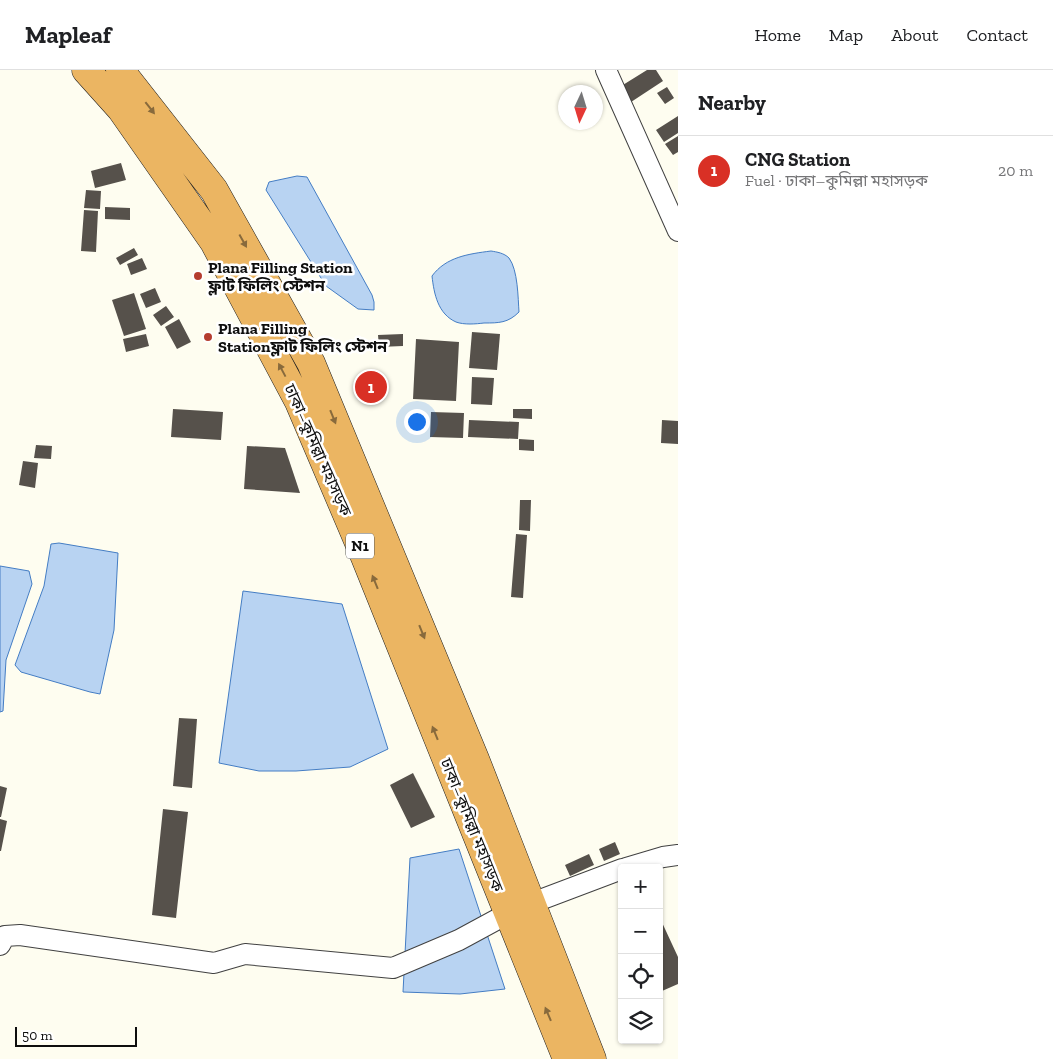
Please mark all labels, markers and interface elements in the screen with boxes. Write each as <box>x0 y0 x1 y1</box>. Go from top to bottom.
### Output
text: Mapleaf <box>25 20 111 49</box>
text: Home <box>754 24 801 46</box>
text: Map <box>829 24 863 46</box>
text: About <box>891 24 938 46</box>
text: Contact <box>966 24 1028 46</box>
north arrow <box>558 85 603 130</box>
text: Nearby <box>698 90 766 115</box>
one-way arrow <box>145 101 156 114</box>
text: CNG Station <box>745 148 850 171</box>
text: 1 <box>711 161 717 180</box>
text: 20 m <box>998 161 1033 180</box>
text: Fuel · ঢাকা–কুমিল্লা মহাসড়ক <box>745 171 928 190</box>
one-way arrow <box>239 234 247 249</box>
place label: Plana Filling Station ফ্লাট ফিলিং স্টেশন <box>207 258 353 295</box>
marker: Plana Filling Station ফ্লাট ফিলিং স্টেশন <box>192 270 204 282</box>
place label: Plana Filling Stationফ্লাট ফিলিং স্টেশন <box>218 319 388 356</box>
marker: Plana Filling Stationফ্লাট ফিলিং স্টেশন <box>202 331 214 343</box>
one-way arrow <box>278 362 286 377</box>
pin: 1 <box>355 368 387 406</box>
street label: ঢাকা–কুমিল্লা মহাসড়ক <box>280 380 356 520</box>
your location <box>404 409 430 435</box>
one-way arrow <box>330 410 338 424</box>
road number: N1 <box>346 534 374 558</box>
one-way arrow <box>371 575 378 590</box>
one-way arrow <box>419 624 426 639</box>
one-way arrow <box>431 725 439 740</box>
street label: ঢাকা–কুমিল্লা মহাসড়ক <box>436 754 508 896</box>
map controls <box>618 864 663 1044</box>
button: + <box>618 864 663 909</box>
button: − <box>618 909 663 954</box>
button: locate <box>618 954 663 999</box>
button: layers <box>618 999 663 1044</box>
one-way arrow <box>543 1007 551 1021</box>
scale bar <box>15 1024 138 1047</box>
text: 50 m <box>22 1027 53 1044</box>

